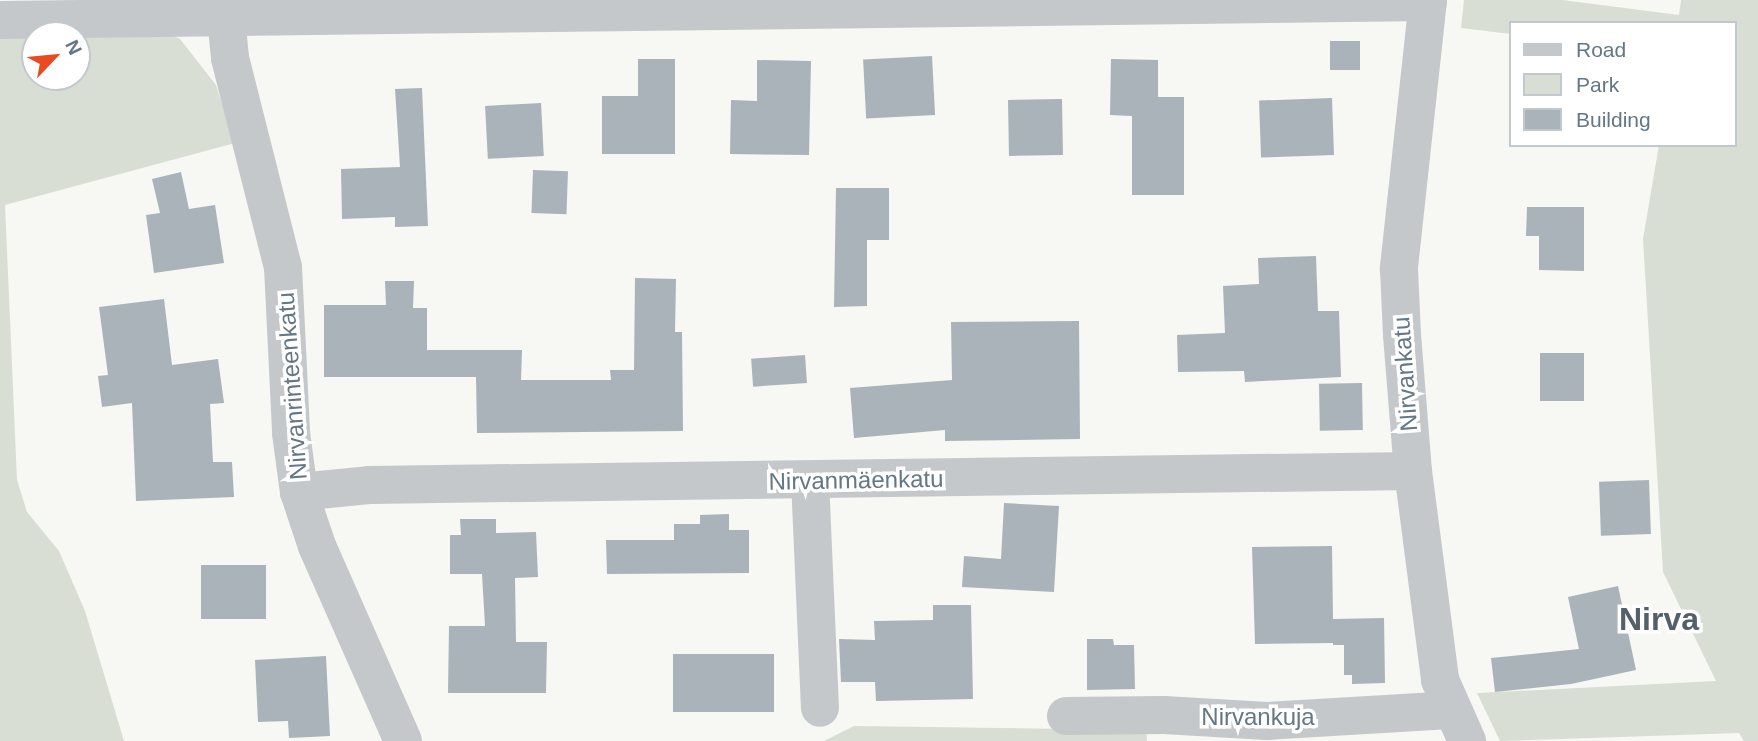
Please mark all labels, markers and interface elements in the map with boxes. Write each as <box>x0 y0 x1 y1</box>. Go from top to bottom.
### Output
north arrow <box>21 21 91 91</box>
legend <box>1510 21 1737 147</box>
text: N <box>61 37 86 58</box>
text: Road <box>1576 38 1626 61</box>
text: Park <box>1576 73 1619 96</box>
text: Building <box>1576 108 1651 131</box>
street label: Nirvanrinteenkatu <box>271 291 313 481</box>
street label: Nirvankatu <box>1387 316 1423 432</box>
street label: Nirvanmäenkatu <box>768 464 944 496</box>
district label: Nirva <box>1619 600 1699 638</box>
street label: Nirvankuja <box>1201 703 1315 731</box>

